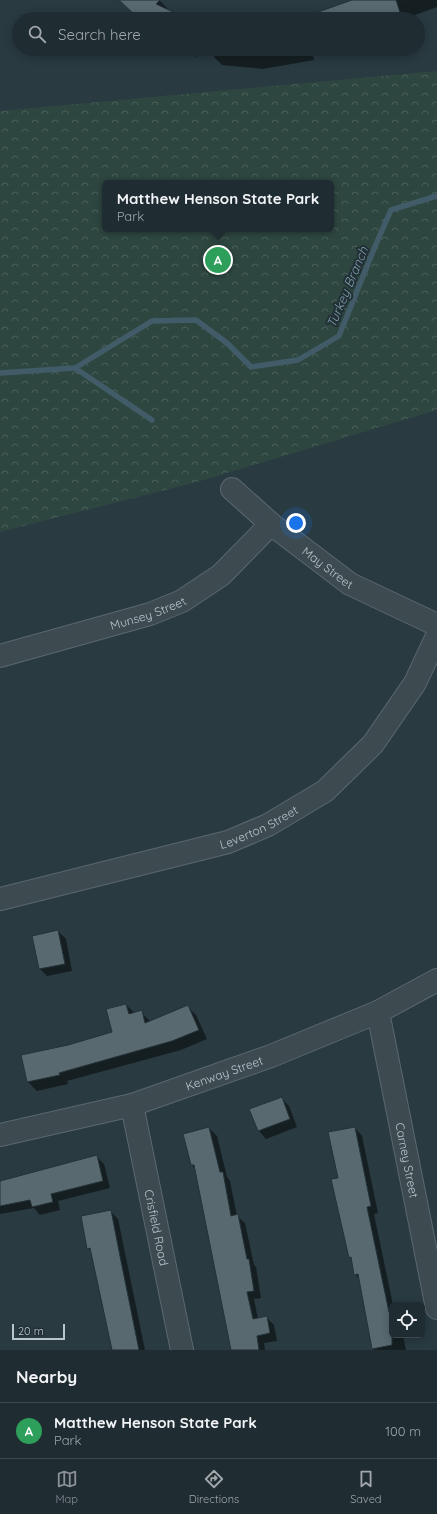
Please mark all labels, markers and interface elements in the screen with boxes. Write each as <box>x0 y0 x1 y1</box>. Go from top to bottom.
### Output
search box <box>12 12 425 56</box>
icon: search <box>26 23 48 45</box>
text: Search here <box>58 25 141 44</box>
popup <box>102 180 334 232</box>
text: Matthew Henson State Park <box>117 189 319 208</box>
text: Park <box>117 208 144 224</box>
water label: Turkey Branch <box>323 244 371 330</box>
pin: A <box>205 245 231 275</box>
your location <box>286 513 306 533</box>
street label: May Street <box>300 543 355 592</box>
street label: Munsey Street <box>108 593 189 632</box>
street label: Leverton Street <box>218 802 300 851</box>
street label: Kenway Street <box>183 1052 265 1093</box>
street label: Carney Street <box>393 1121 422 1199</box>
street label: Crisfield Road <box>142 1188 172 1267</box>
map controls <box>389 1302 425 1338</box>
button: locate <box>389 1302 425 1338</box>
scale bar <box>12 1322 65 1341</box>
text: 20 m <box>18 1324 44 1338</box>
text: Nearby <box>16 1366 77 1387</box>
text: Matthew Henson State Park <box>54 1413 257 1432</box>
text: A <box>25 1423 33 1439</box>
text: 100 m <box>385 1423 421 1439</box>
text: Park <box>54 1432 82 1448</box>
tab: Map <box>55 1468 78 1506</box>
tab: Directions <box>189 1468 239 1506</box>
tab: Saved <box>350 1468 382 1506</box>

